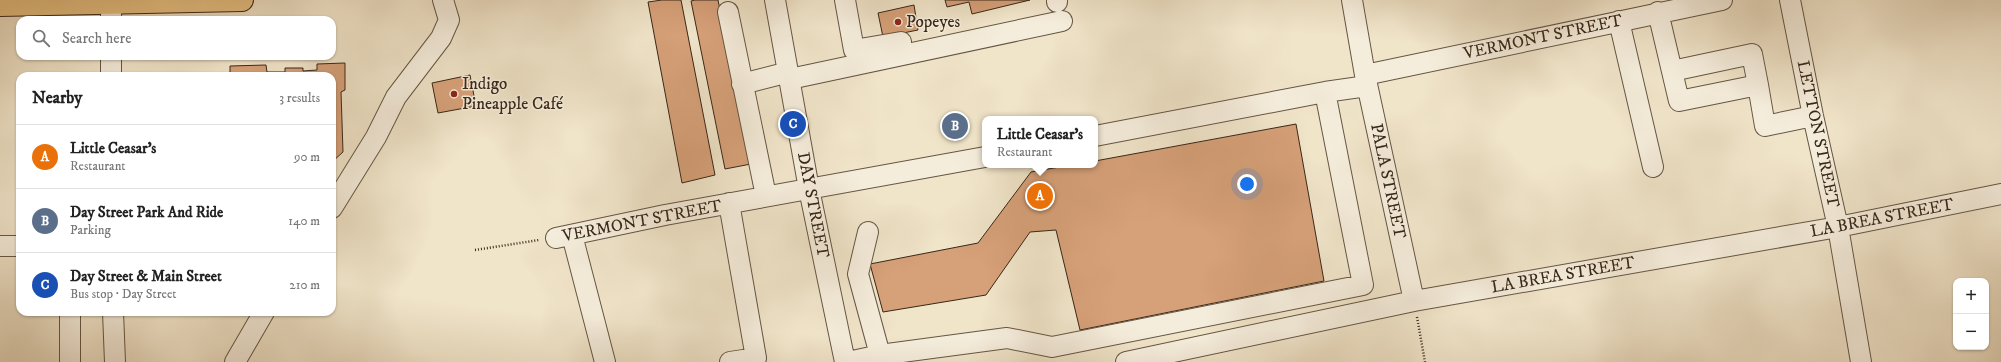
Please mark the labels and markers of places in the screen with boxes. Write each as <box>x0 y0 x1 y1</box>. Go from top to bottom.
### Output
place label: Popeyes <box>906 11 961 33</box>
marker: Popeyes <box>893 17 903 27</box>
place label: Indigo Pineapple Café <box>462 73 563 115</box>
marker: Indigo Pineapple Café <box>449 89 459 99</box>
pin: C <box>780 109 806 139</box>
pin: B <box>942 111 968 141</box>
pin: A <box>1027 181 1053 211</box>

